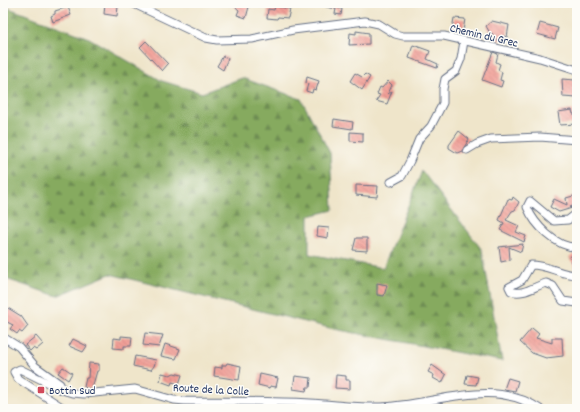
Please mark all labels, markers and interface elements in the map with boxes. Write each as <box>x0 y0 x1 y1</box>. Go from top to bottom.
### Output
street label: Chemin du Grec <box>448 20 520 53</box>
street label: Route de la Colle <box>173 380 249 401</box>
place label: Bottin Sud <box>49 383 95 400</box>
marker: Bottin Sud <box>36 385 46 395</box>

